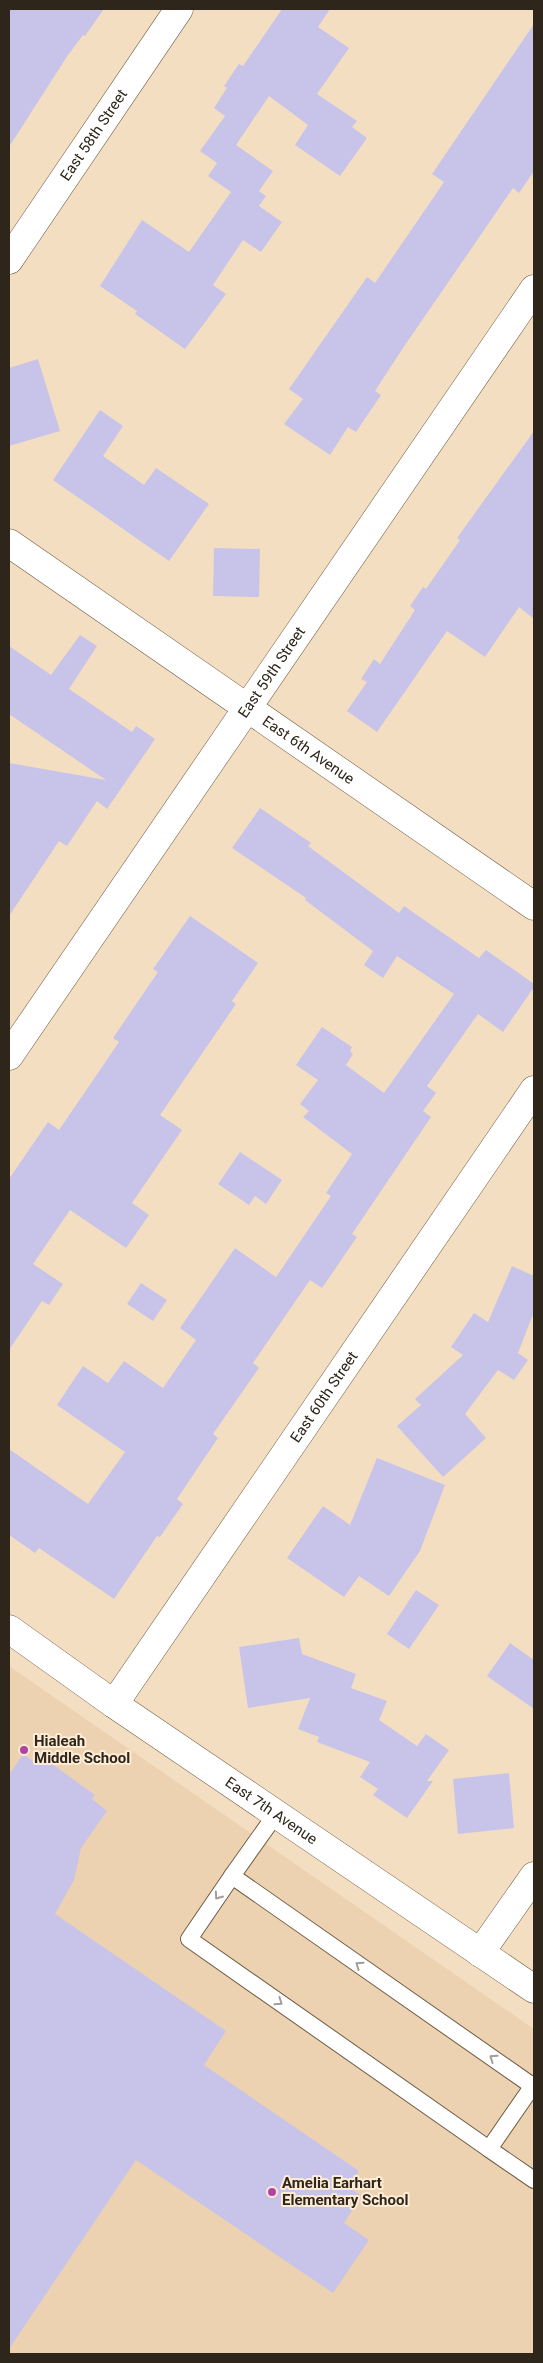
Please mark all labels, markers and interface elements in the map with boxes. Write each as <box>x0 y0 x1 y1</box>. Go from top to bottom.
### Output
street label: East 58th Street <box>56 86 131 184</box>
street label: East 59th Street <box>234 623 309 721</box>
street label: East 6th Avenue <box>259 712 358 788</box>
street label: East 60th Street <box>287 1348 362 1446</box>
place label: Hialeah Middle School <box>34 1732 130 1767</box>
marker: Hialeah Middle School <box>18 1744 30 1756</box>
street label: East 7th Avenue <box>222 1773 321 1848</box>
one-way arrow <box>215 1891 224 1900</box>
one-way arrow <box>356 1962 365 1971</box>
one-way arrow <box>274 1996 283 2005</box>
one-way arrow <box>489 2055 498 2064</box>
place label: Amelia Earhart Elementary School <box>282 2174 408 2209</box>
marker: Amelia Earhart Elementary School <box>266 2186 278 2198</box>

